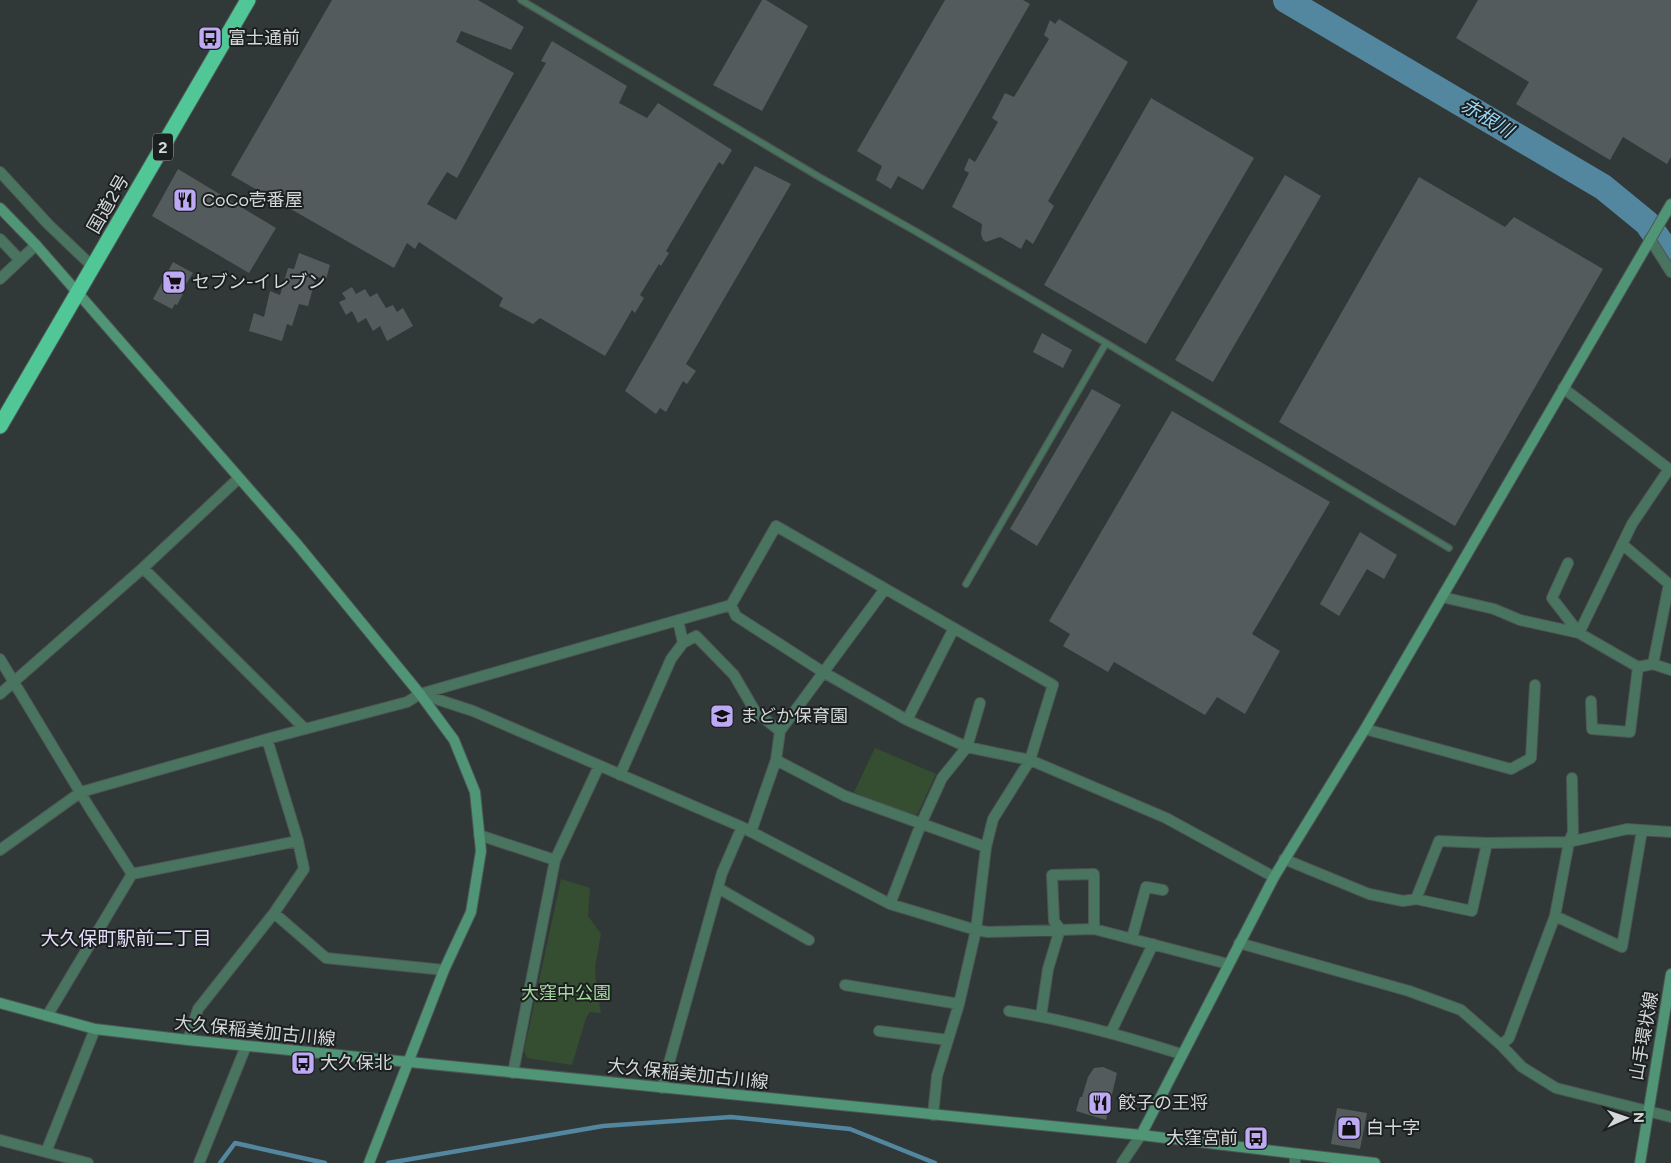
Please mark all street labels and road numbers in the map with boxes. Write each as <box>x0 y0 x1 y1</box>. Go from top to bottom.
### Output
road number: 2 <box>153 134 173 160</box>
street label: 国道2号 <box>82 171 134 237</box>
street label: 山手環状線 <box>1625 990 1663 1082</box>
street label: 大久保稲美加古川線 <box>173 1012 337 1050</box>
street label: 大久保稲美加古川線 <box>606 1055 770 1093</box>

